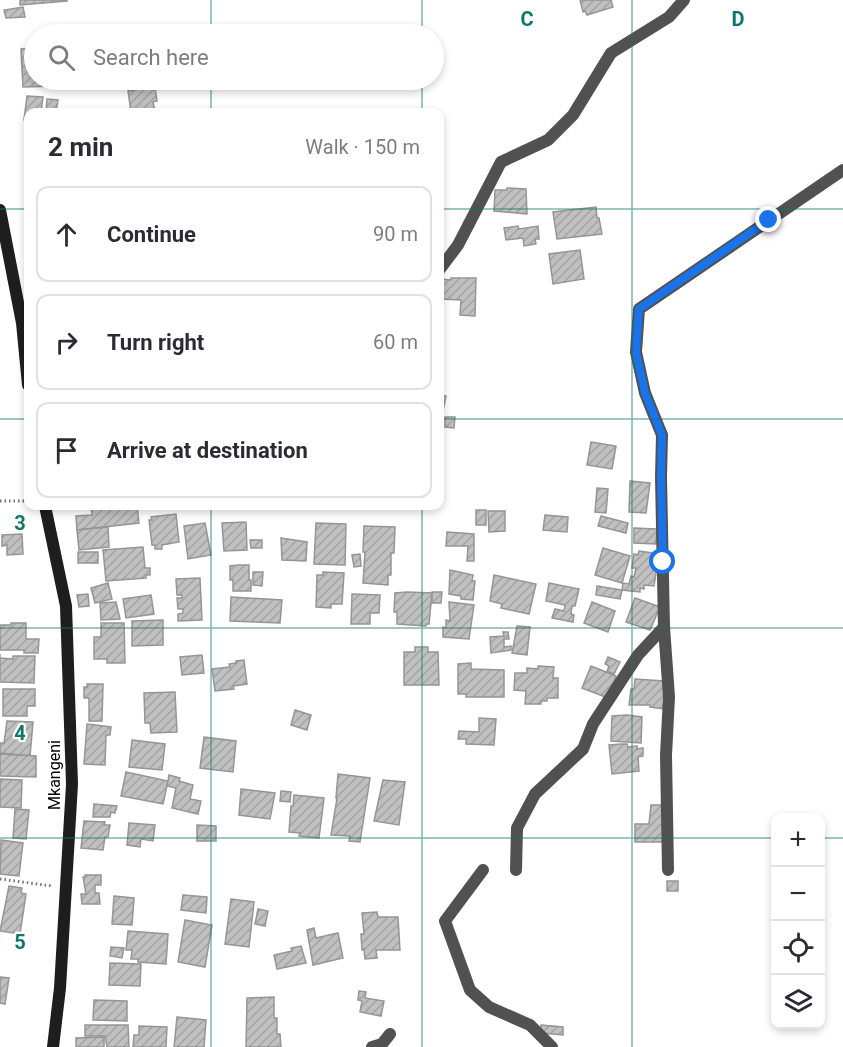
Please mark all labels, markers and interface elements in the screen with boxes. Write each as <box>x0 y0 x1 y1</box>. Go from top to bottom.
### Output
text: C <box>520 7 534 31</box>
text: D <box>732 7 745 31</box>
search box <box>24 24 444 90</box>
icon: search <box>45 41 78 74</box>
text: Search here <box>93 45 209 70</box>
text: 2 min <box>48 132 113 162</box>
text: Walk · 150 m <box>305 135 420 159</box>
route end <box>755 206 781 232</box>
icon: ahead <box>50 218 83 251</box>
text: Continue <box>107 222 196 247</box>
text: 90 m <box>373 222 418 246</box>
icon: right <box>50 326 83 359</box>
text: Turn right <box>107 330 204 355</box>
text: 60 m <box>373 330 418 354</box>
icon: arrive <box>50 434 83 467</box>
text: Arrive at destination <box>107 438 308 463</box>
text: 3 <box>14 511 26 535</box>
route start <box>649 548 675 574</box>
text: 4 <box>14 721 26 745</box>
street label: Mkangeni <box>45 740 64 810</box>
map controls <box>771 813 825 1029</box>
button: + <box>771 813 825 867</box>
button: − <box>771 867 825 921</box>
button: locate <box>771 921 825 975</box>
text: 5 <box>14 930 26 954</box>
button: layers <box>771 975 825 1029</box>

